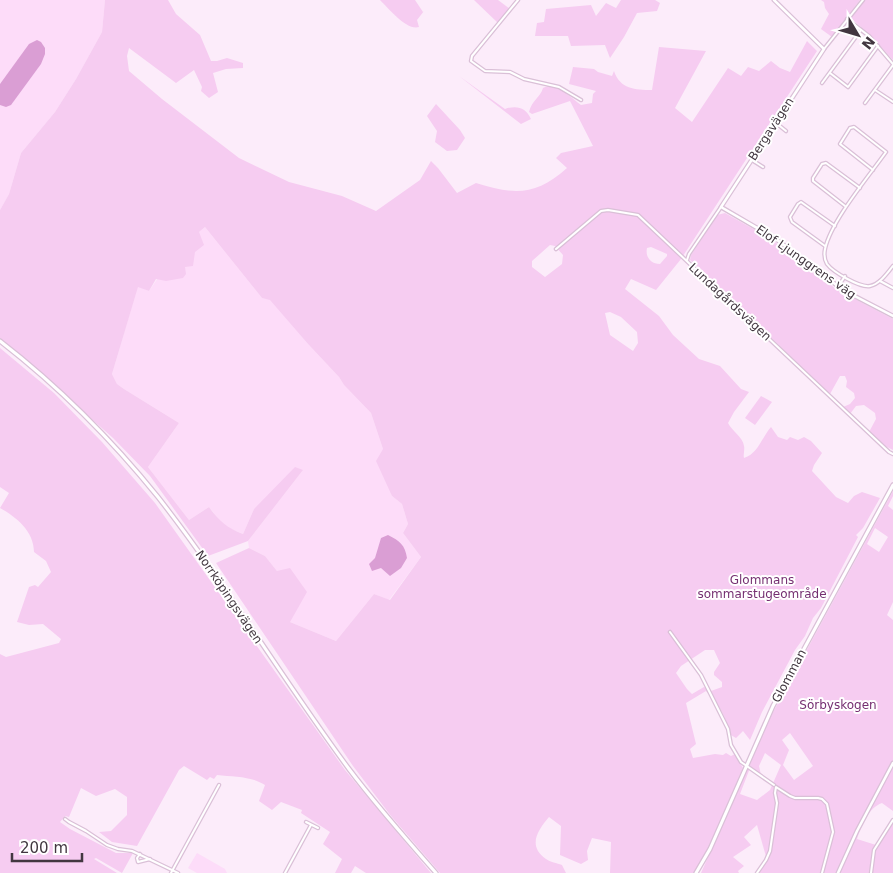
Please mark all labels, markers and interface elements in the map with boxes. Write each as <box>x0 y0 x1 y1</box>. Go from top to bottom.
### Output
north arrow <box>833 10 883 60</box>
text: N <box>858 33 878 53</box>
street label: Bergavägen <box>745 95 797 163</box>
street label: Elof Ljunggrens väg <box>753 222 859 302</box>
street label: Lundagårdsvägen <box>686 260 774 344</box>
street label: Norrköpingsvägen <box>193 548 265 646</box>
park label: Glommans sommarstugeområde <box>697 573 827 601</box>
street label: Glomman <box>769 647 809 705</box>
park label: Sörbyskogen <box>799 698 877 712</box>
scale bar <box>12 830 82 862</box>
text: 200 m <box>20 839 68 857</box>

